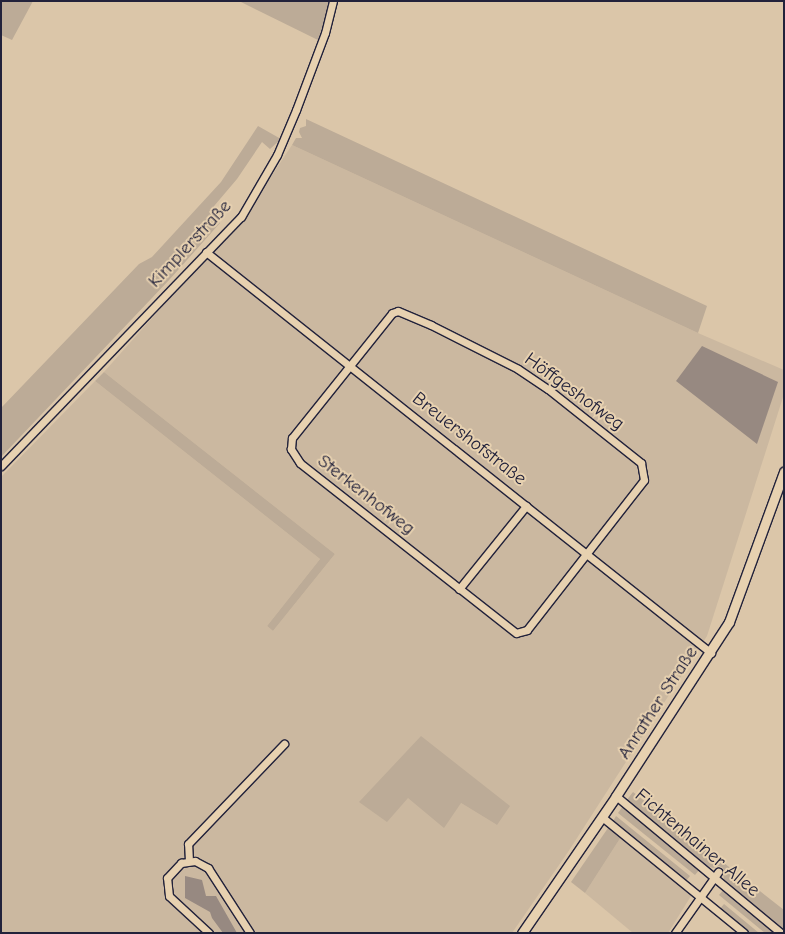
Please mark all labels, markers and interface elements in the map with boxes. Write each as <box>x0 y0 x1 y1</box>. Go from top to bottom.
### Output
street label: Kimplerstraße <box>144 195 236 293</box>
street label: Höffgeshofweg <box>520 348 628 436</box>
street label: Breuershofstraße <box>407 387 531 491</box>
street label: Sterkenhofweg <box>313 450 419 540</box>
street label: Anrather Straße <box>613 642 703 764</box>
street label: Fichtenhainer Allee <box>630 784 764 902</box>

